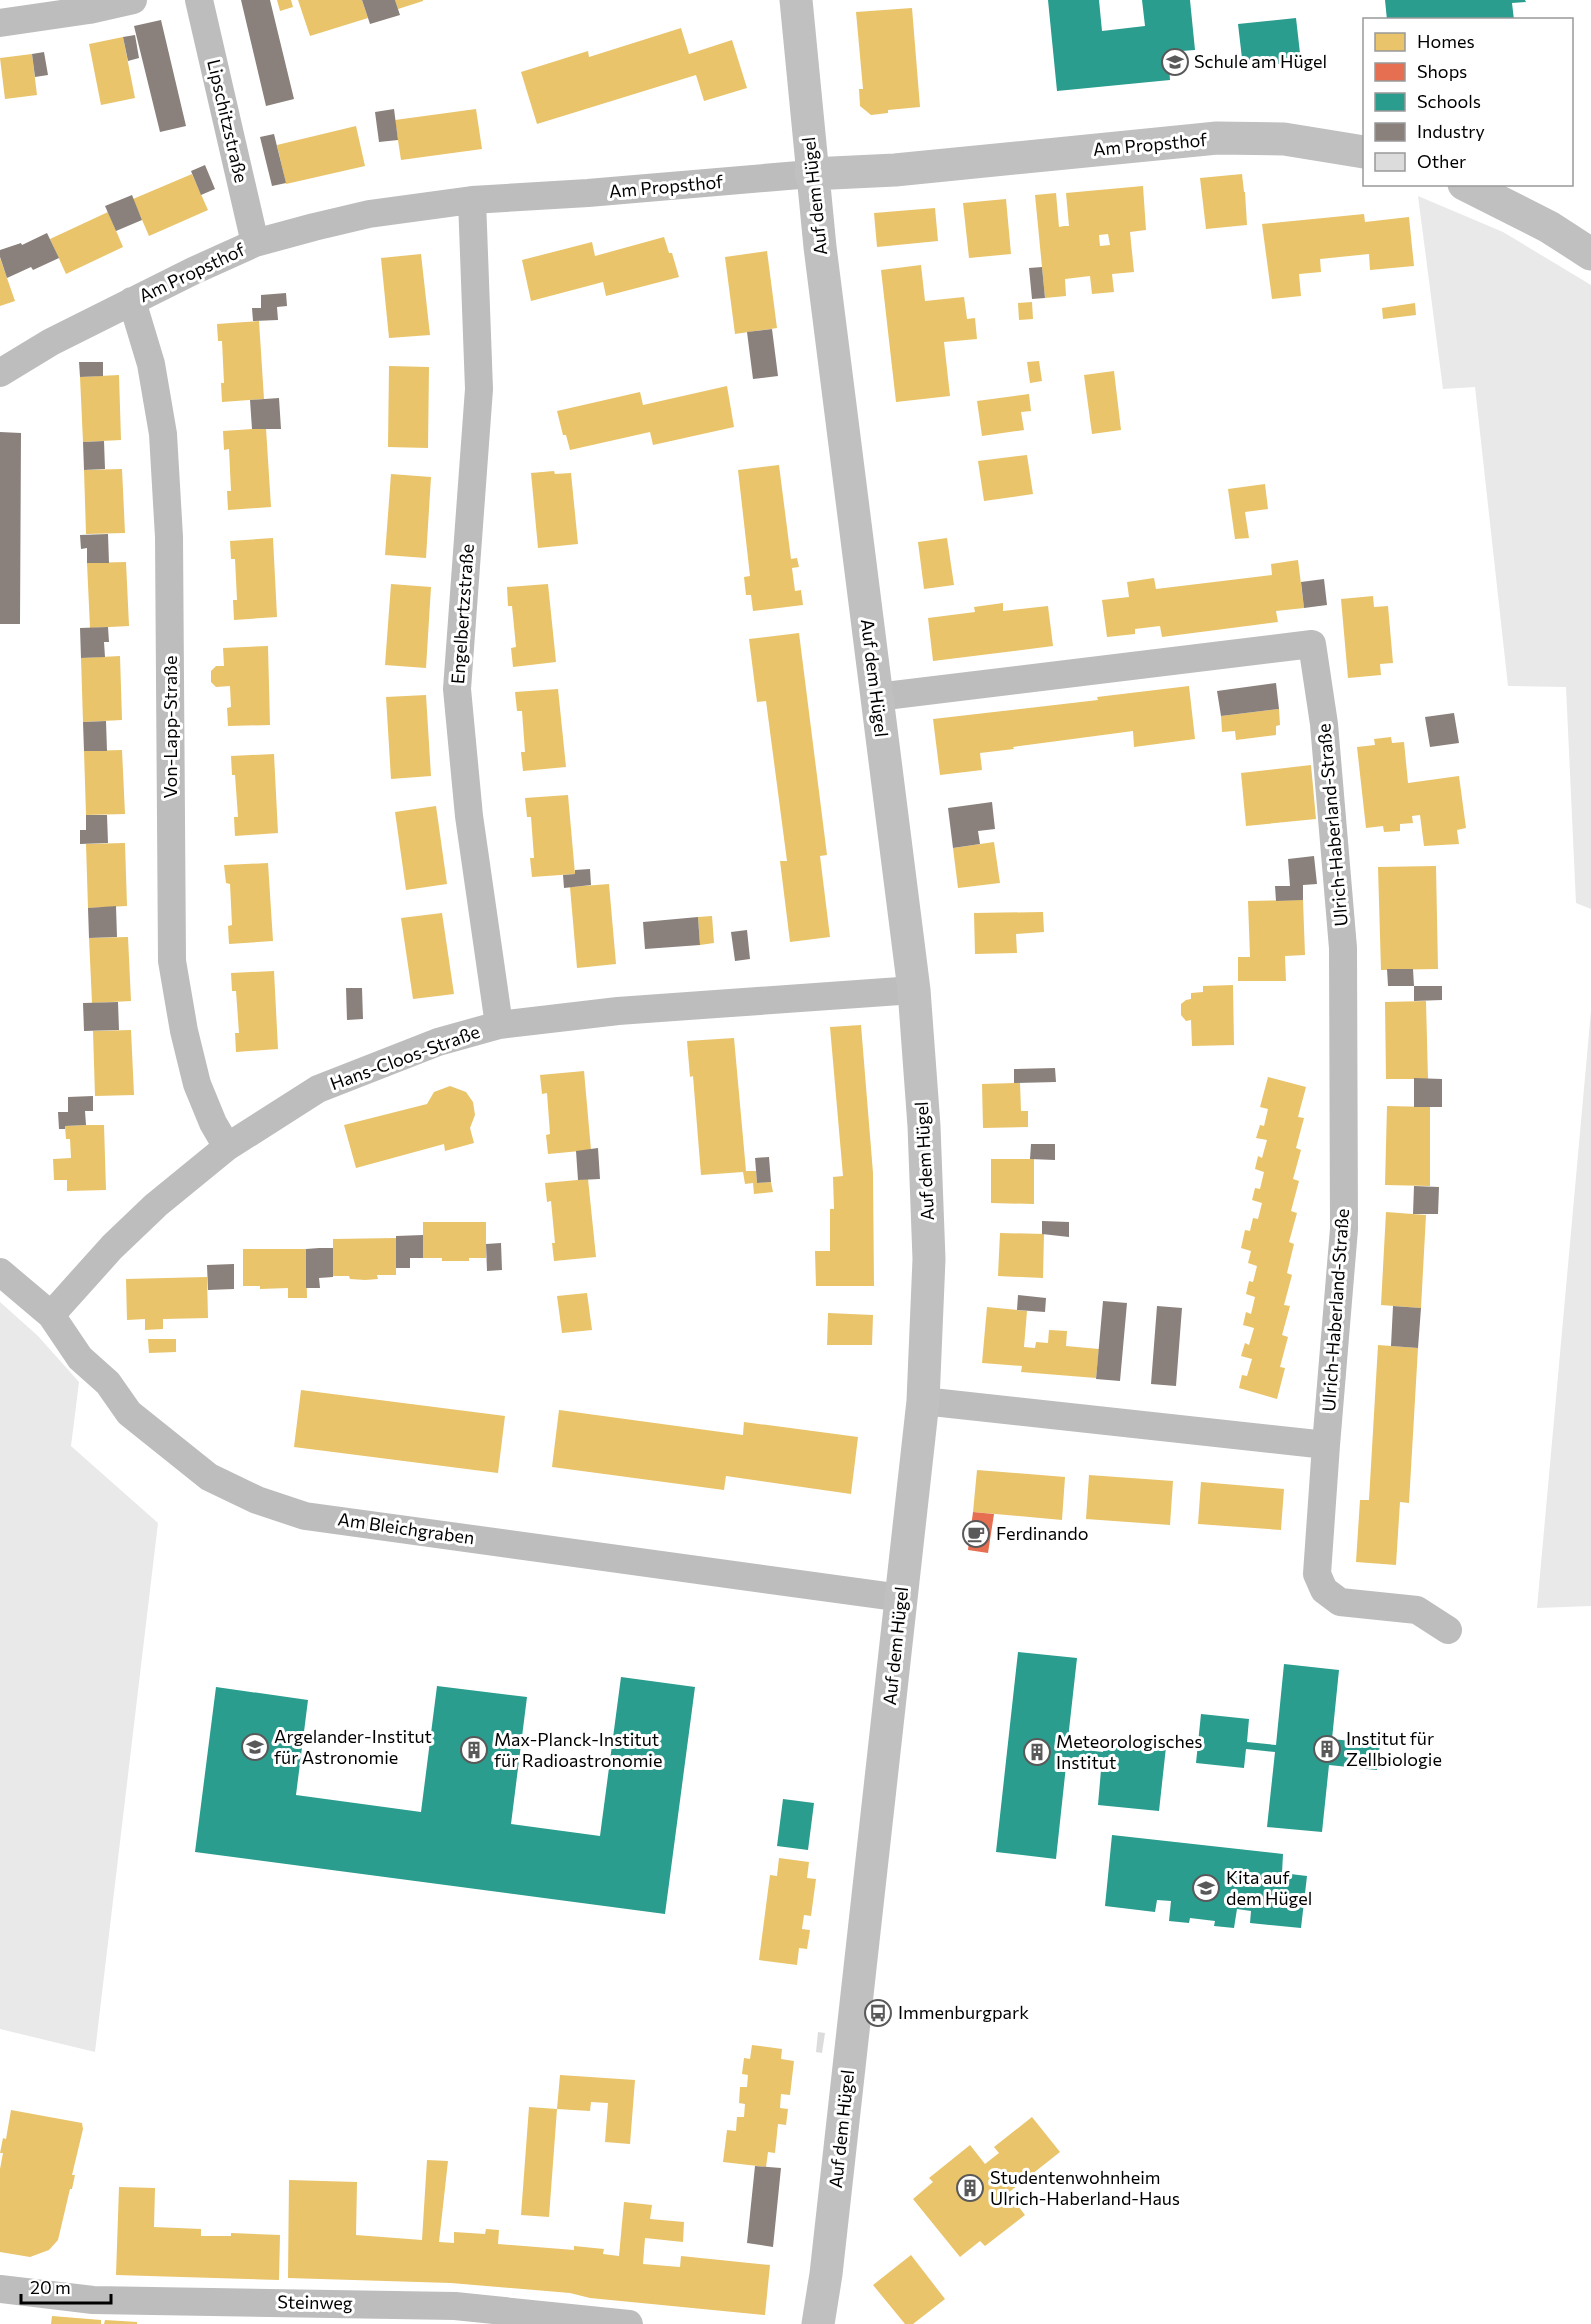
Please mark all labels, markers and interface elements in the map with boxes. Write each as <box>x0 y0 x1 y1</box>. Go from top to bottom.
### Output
legend <box>1363 18 1573 186</box>
text: Homes <box>1417 30 1475 52</box>
school or university icon: Schule am Hügel <box>1160 47 1190 77</box>
place label: Schule am Hügel <box>1194 50 1327 72</box>
street label: Lipschitzstraße <box>203 57 253 185</box>
text: Shops <box>1417 60 1467 82</box>
text: Schools <box>1417 90 1481 112</box>
text: Industry <box>1417 120 1485 142</box>
street label: Am Propsthof <box>1092 128 1209 160</box>
street label: Auf dem Hügel <box>797 136 831 256</box>
text: Other <box>1417 150 1466 172</box>
street label: Am Propsthof <box>608 170 725 202</box>
street label: Am Propsthof <box>135 238 249 306</box>
street label: Engelbertzstraße <box>446 543 478 685</box>
street label: Auf dem Hügel <box>857 617 893 738</box>
street label: Von-Lapp-Straße <box>159 656 181 798</box>
street label: Ulrich-Haberland-Straße <box>1312 723 1352 927</box>
street label: Hans-Cloos-Straße <box>327 1020 482 1094</box>
street label: Auf dem Hügel <box>910 1101 938 1221</box>
street label: Ulrich-Haberland-Straße <box>1317 1208 1353 1412</box>
street label: Am Bleichgraben <box>336 1508 476 1548</box>
cafe icon: Ferdinando <box>961 1519 991 1549</box>
place label: Ferdinando <box>996 1522 1089 1544</box>
street label: Auf dem Hügel <box>878 1586 912 1706</box>
place label: Argelander-Institut für Astronomie <box>274 1725 432 1768</box>
place label: Institut für Zellbiologie <box>1346 1727 1442 1770</box>
place label: Max-Planck-Institut für Radioastronomie <box>494 1728 662 1771</box>
place label: Meteorologisches Institut <box>1056 1730 1203 1773</box>
school or university icon: Argelander-Institut für Astronomie <box>240 1732 270 1762</box>
building icon: Institut für Zellbiologie <box>1312 1734 1342 1764</box>
building icon: Max-Planck-Institut für Radioastronomie <box>459 1735 489 1765</box>
building icon: Meteorologisches Institut <box>1022 1737 1052 1767</box>
place label: Kita auf dem Hügel <box>1226 1866 1312 1909</box>
school or university icon: Kita auf dem Hügel <box>1191 1873 1221 1903</box>
bus stop icon: Immenburgpark <box>863 1998 893 2028</box>
place label: Immenburgpark <box>898 2001 1029 2023</box>
street label: Auf dem Hügel <box>824 2069 858 2189</box>
place label: Studentenwohnheim Ulrich-Haberland-Haus <box>990 2166 1180 2209</box>
building icon: Studentenwohnheim Ulrich-Haberland-Haus <box>955 2173 985 2203</box>
scale bar <box>21 2267 111 2305</box>
text: 20 m <box>30 2276 71 2298</box>
street label: Steinweg <box>277 2290 353 2314</box>

